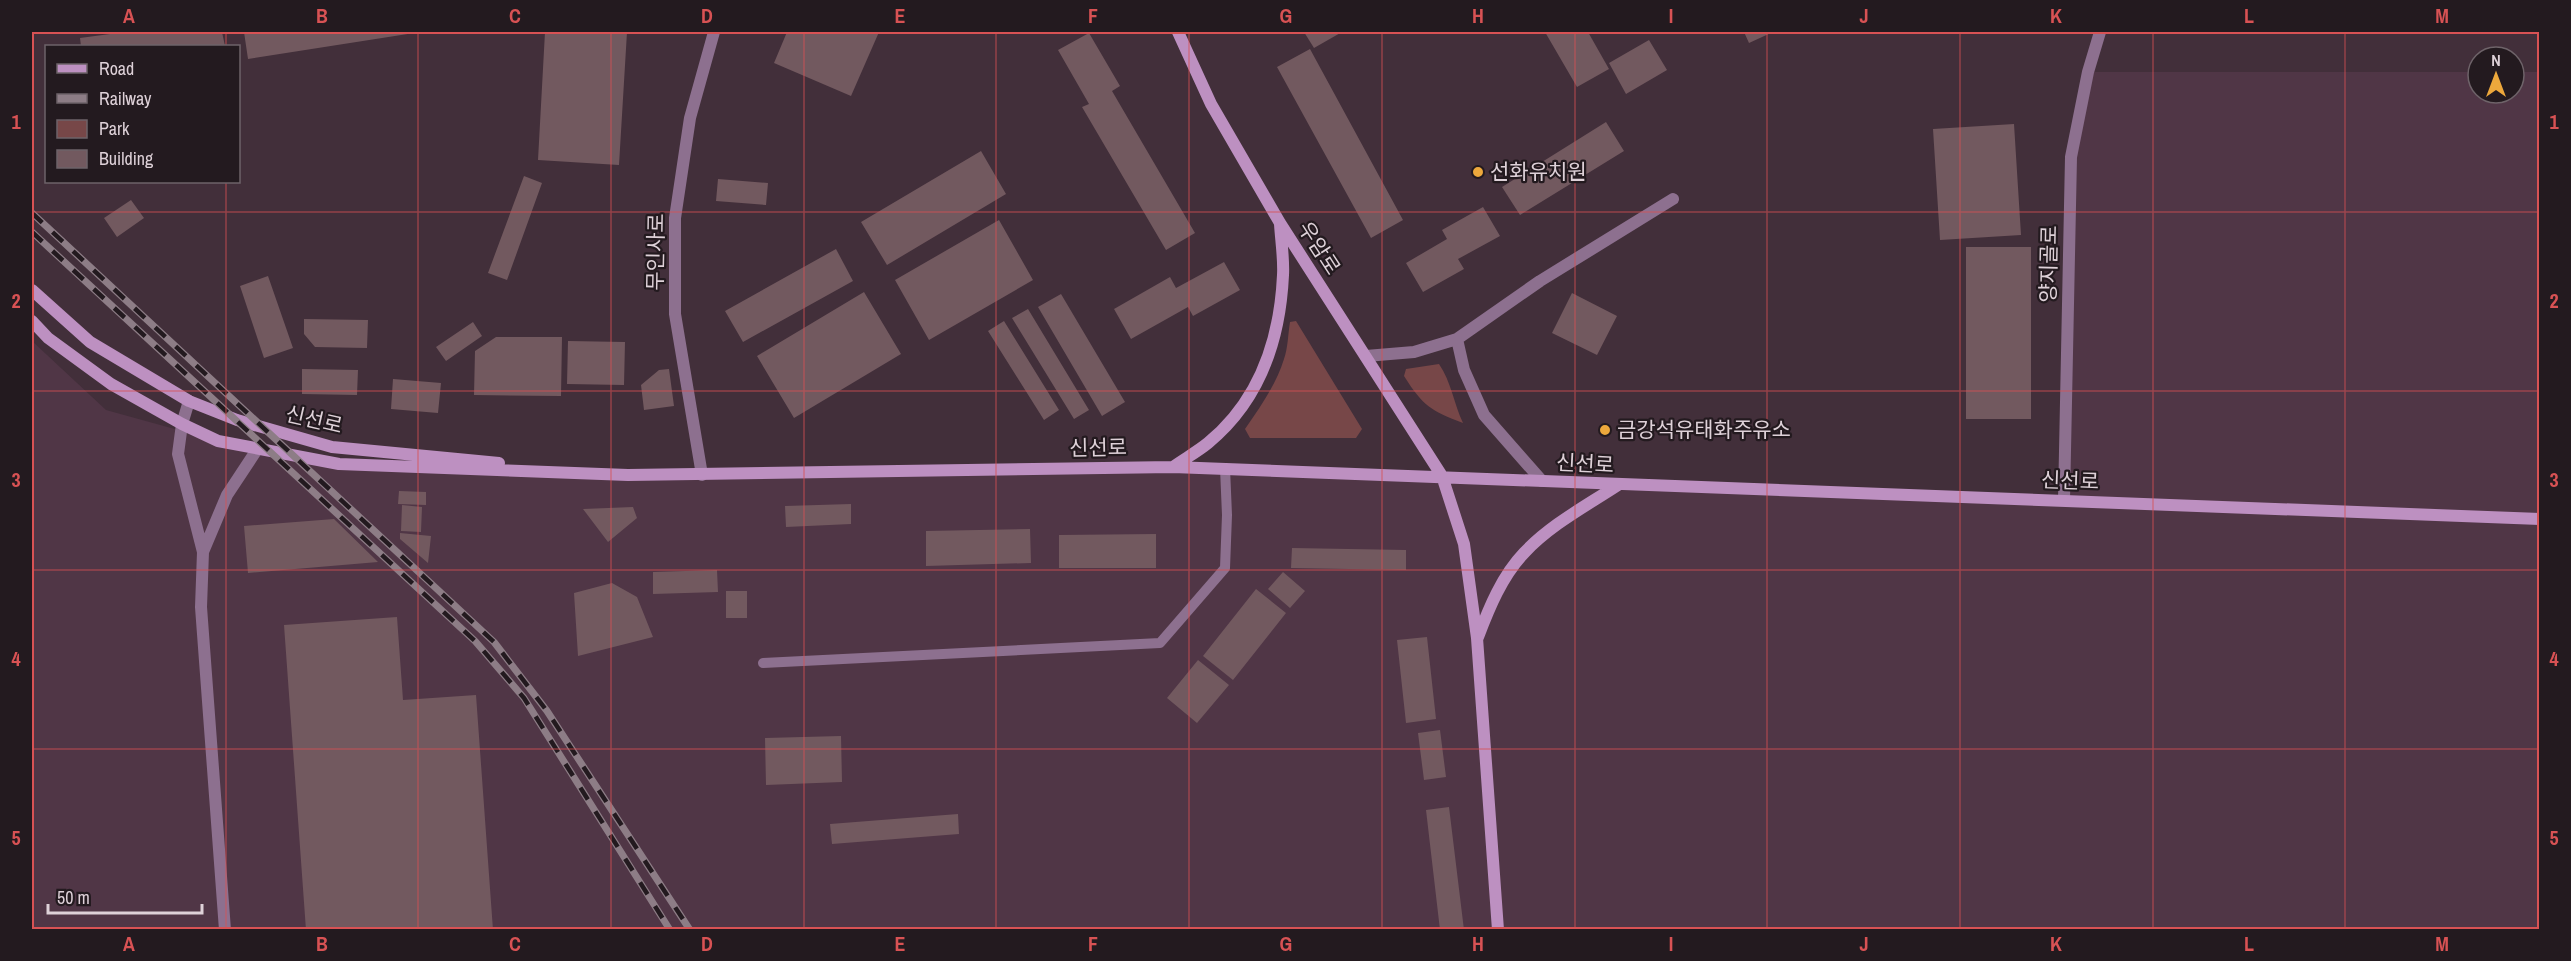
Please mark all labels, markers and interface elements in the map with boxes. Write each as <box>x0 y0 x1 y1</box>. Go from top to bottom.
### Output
text: A <box>123 2 135 29</box>
text: B <box>316 2 328 29</box>
text: C <box>509 2 521 29</box>
text: D <box>701 2 713 29</box>
text: E <box>895 2 906 29</box>
text: F <box>1088 2 1098 29</box>
text: G <box>1280 2 1292 29</box>
text: H <box>1472 2 1484 29</box>
text: I <box>1669 2 1673 29</box>
text: J <box>1859 2 1869 29</box>
text: K <box>2050 2 2062 29</box>
text: L <box>2244 2 2254 29</box>
text: M <box>2435 2 2449 29</box>
legend <box>45 45 240 183</box>
north arrow <box>2466 45 2526 105</box>
text: N <box>2491 49 2501 71</box>
text: Road <box>99 56 134 81</box>
text: Railway <box>99 86 152 111</box>
text: 1 <box>11 108 21 135</box>
text: 1 <box>2549 108 2559 135</box>
text: Park <box>99 116 130 141</box>
text: Building <box>99 146 154 171</box>
place label: 선화유치원 <box>1490 157 1587 186</box>
marker: 선화유치원 <box>1471 165 1485 179</box>
street label: 무인사로 <box>640 213 671 291</box>
street label: 우암로 <box>1291 216 1347 280</box>
street label: 양지골로 <box>2033 225 2064 303</box>
text: 2 <box>11 287 21 314</box>
text: 2 <box>2549 287 2559 314</box>
street label: 신선로 <box>283 399 346 440</box>
place label: 금강석유태화주유소 <box>1617 415 1791 444</box>
marker: 금강석유태화주유소 <box>1598 423 1612 437</box>
street label: 신선로 <box>1069 432 1127 463</box>
street label: 신선로 <box>1555 448 1615 479</box>
street label: 신선로 <box>2041 465 2099 496</box>
text: 3 <box>11 466 21 493</box>
text: 3 <box>2549 466 2559 493</box>
text: 4 <box>11 645 21 672</box>
text: 4 <box>2549 645 2559 672</box>
text: 5 <box>11 824 21 851</box>
text: 5 <box>2549 824 2559 851</box>
scale bar <box>48 877 202 915</box>
text: 50 m <box>57 885 90 910</box>
text: A <box>123 930 135 957</box>
text: B <box>316 930 328 957</box>
text: C <box>509 930 521 957</box>
text: D <box>701 930 713 957</box>
text: E <box>895 930 906 957</box>
text: F <box>1088 930 1098 957</box>
text: G <box>1280 930 1292 957</box>
text: H <box>1472 930 1484 957</box>
text: I <box>1669 930 1673 957</box>
text: J <box>1859 930 1869 957</box>
text: K <box>2050 930 2062 957</box>
text: L <box>2244 930 2254 957</box>
text: M <box>2435 930 2449 957</box>

